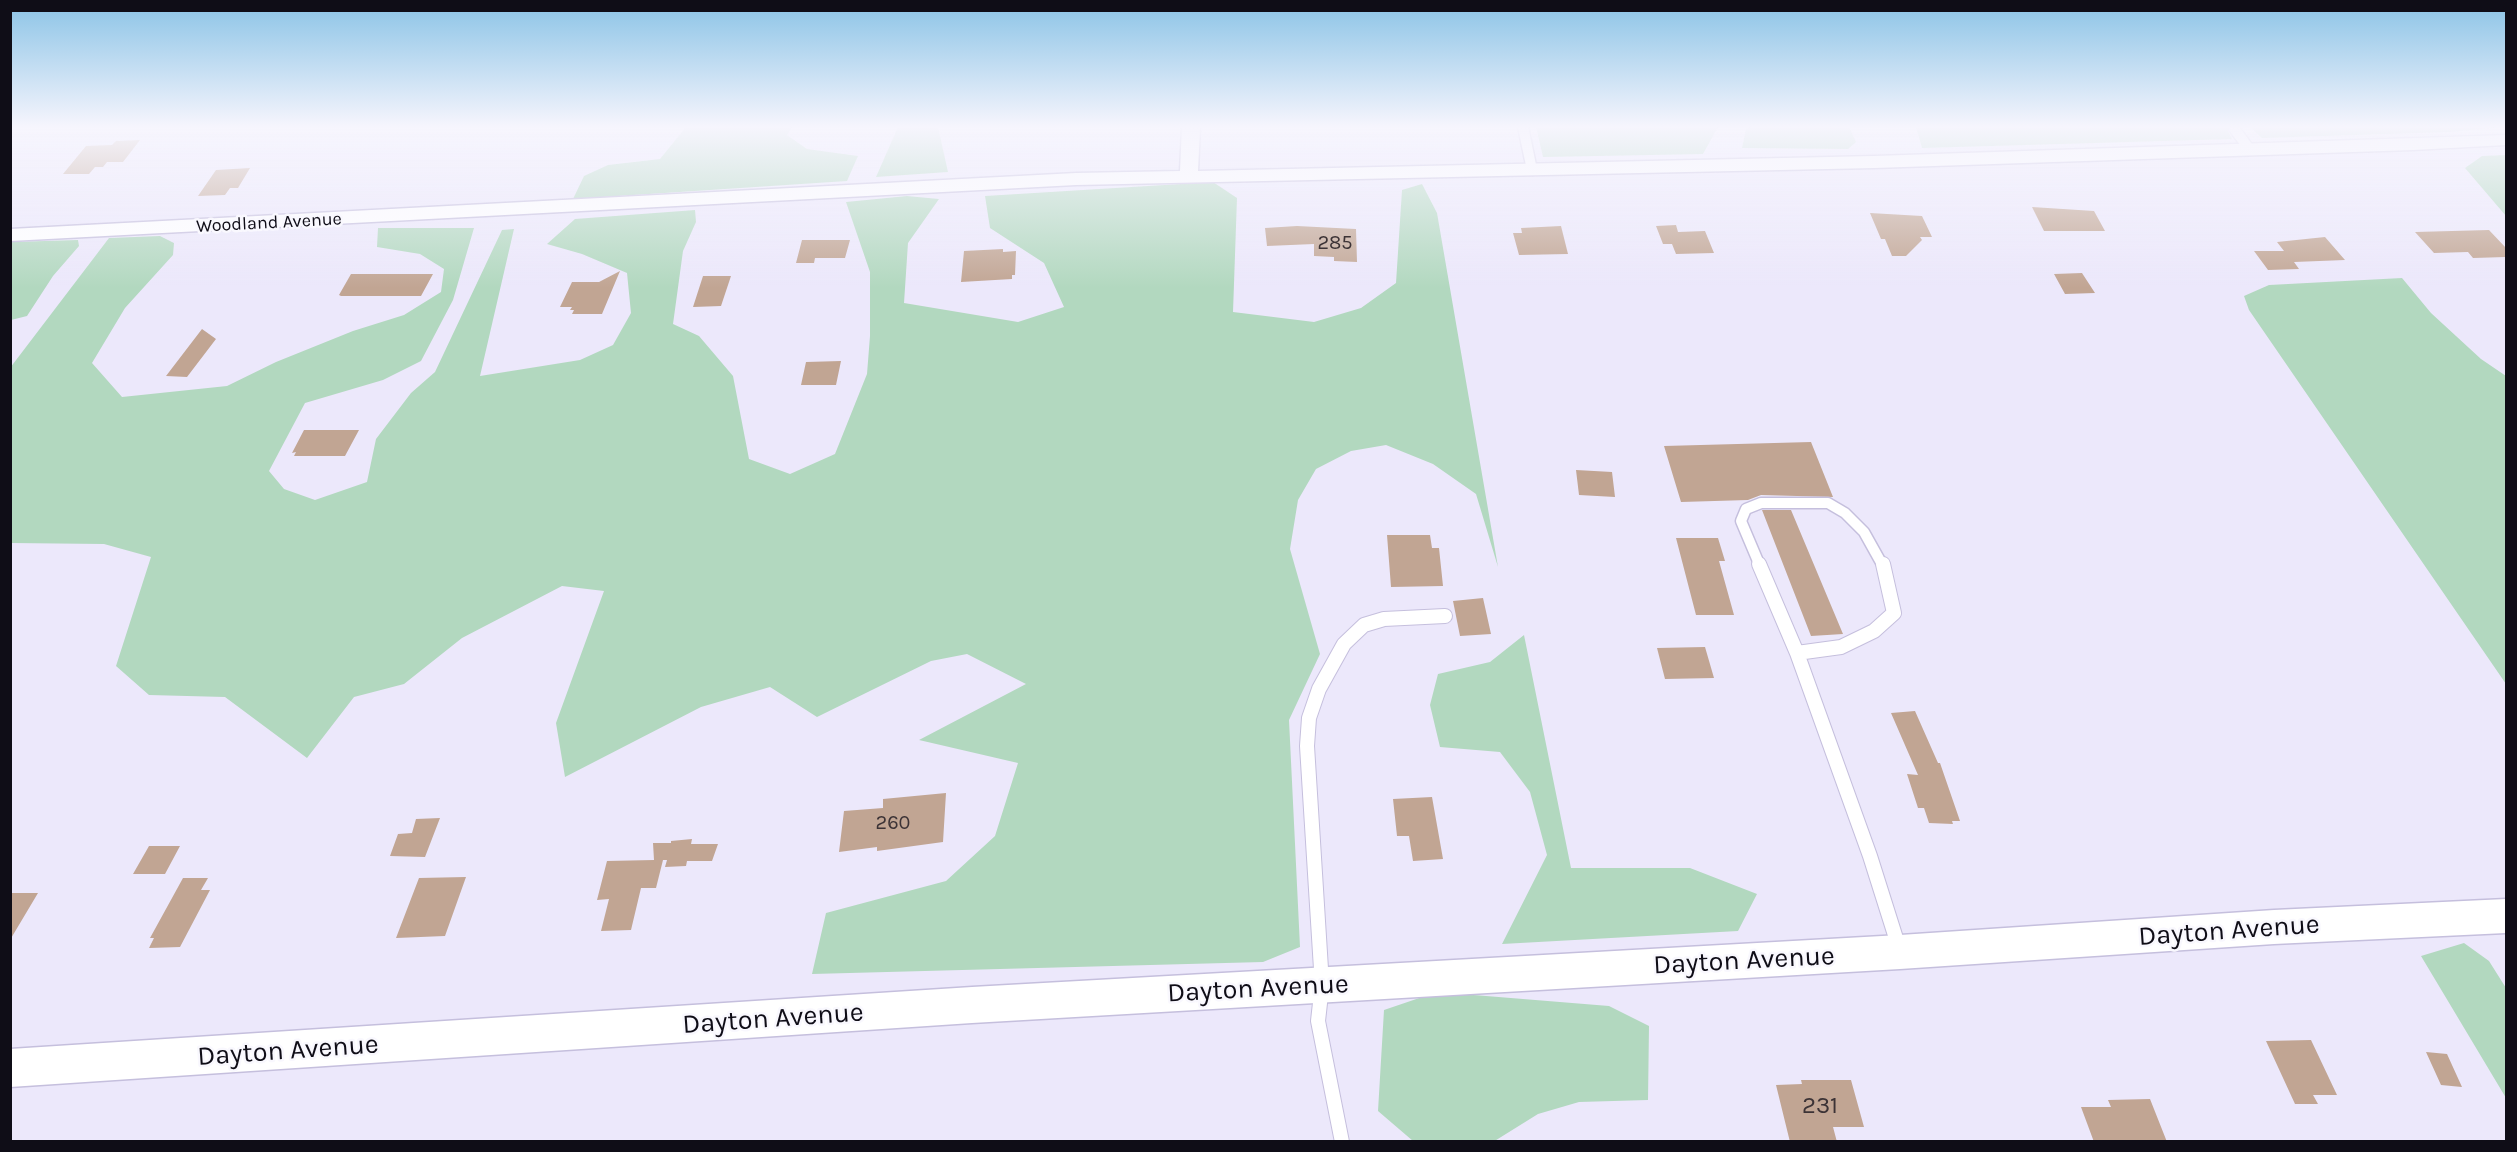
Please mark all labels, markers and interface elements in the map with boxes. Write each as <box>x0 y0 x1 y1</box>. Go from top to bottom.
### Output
street label: Woodland Avenue <box>196 208 342 238</box>
house number: 285 <box>1317 231 1353 255</box>
house number: 260 <box>876 811 910 835</box>
street label: Dayton Avenue <box>2137 909 2321 953</box>
street label: Dayton Avenue <box>1652 940 1836 982</box>
street label: Dayton Avenue <box>1166 968 1350 1010</box>
street label: Dayton Avenue <box>681 997 865 1041</box>
street label: Dayton Avenue <box>196 1029 380 1073</box>
house number: 231 <box>1802 1092 1838 1120</box>

